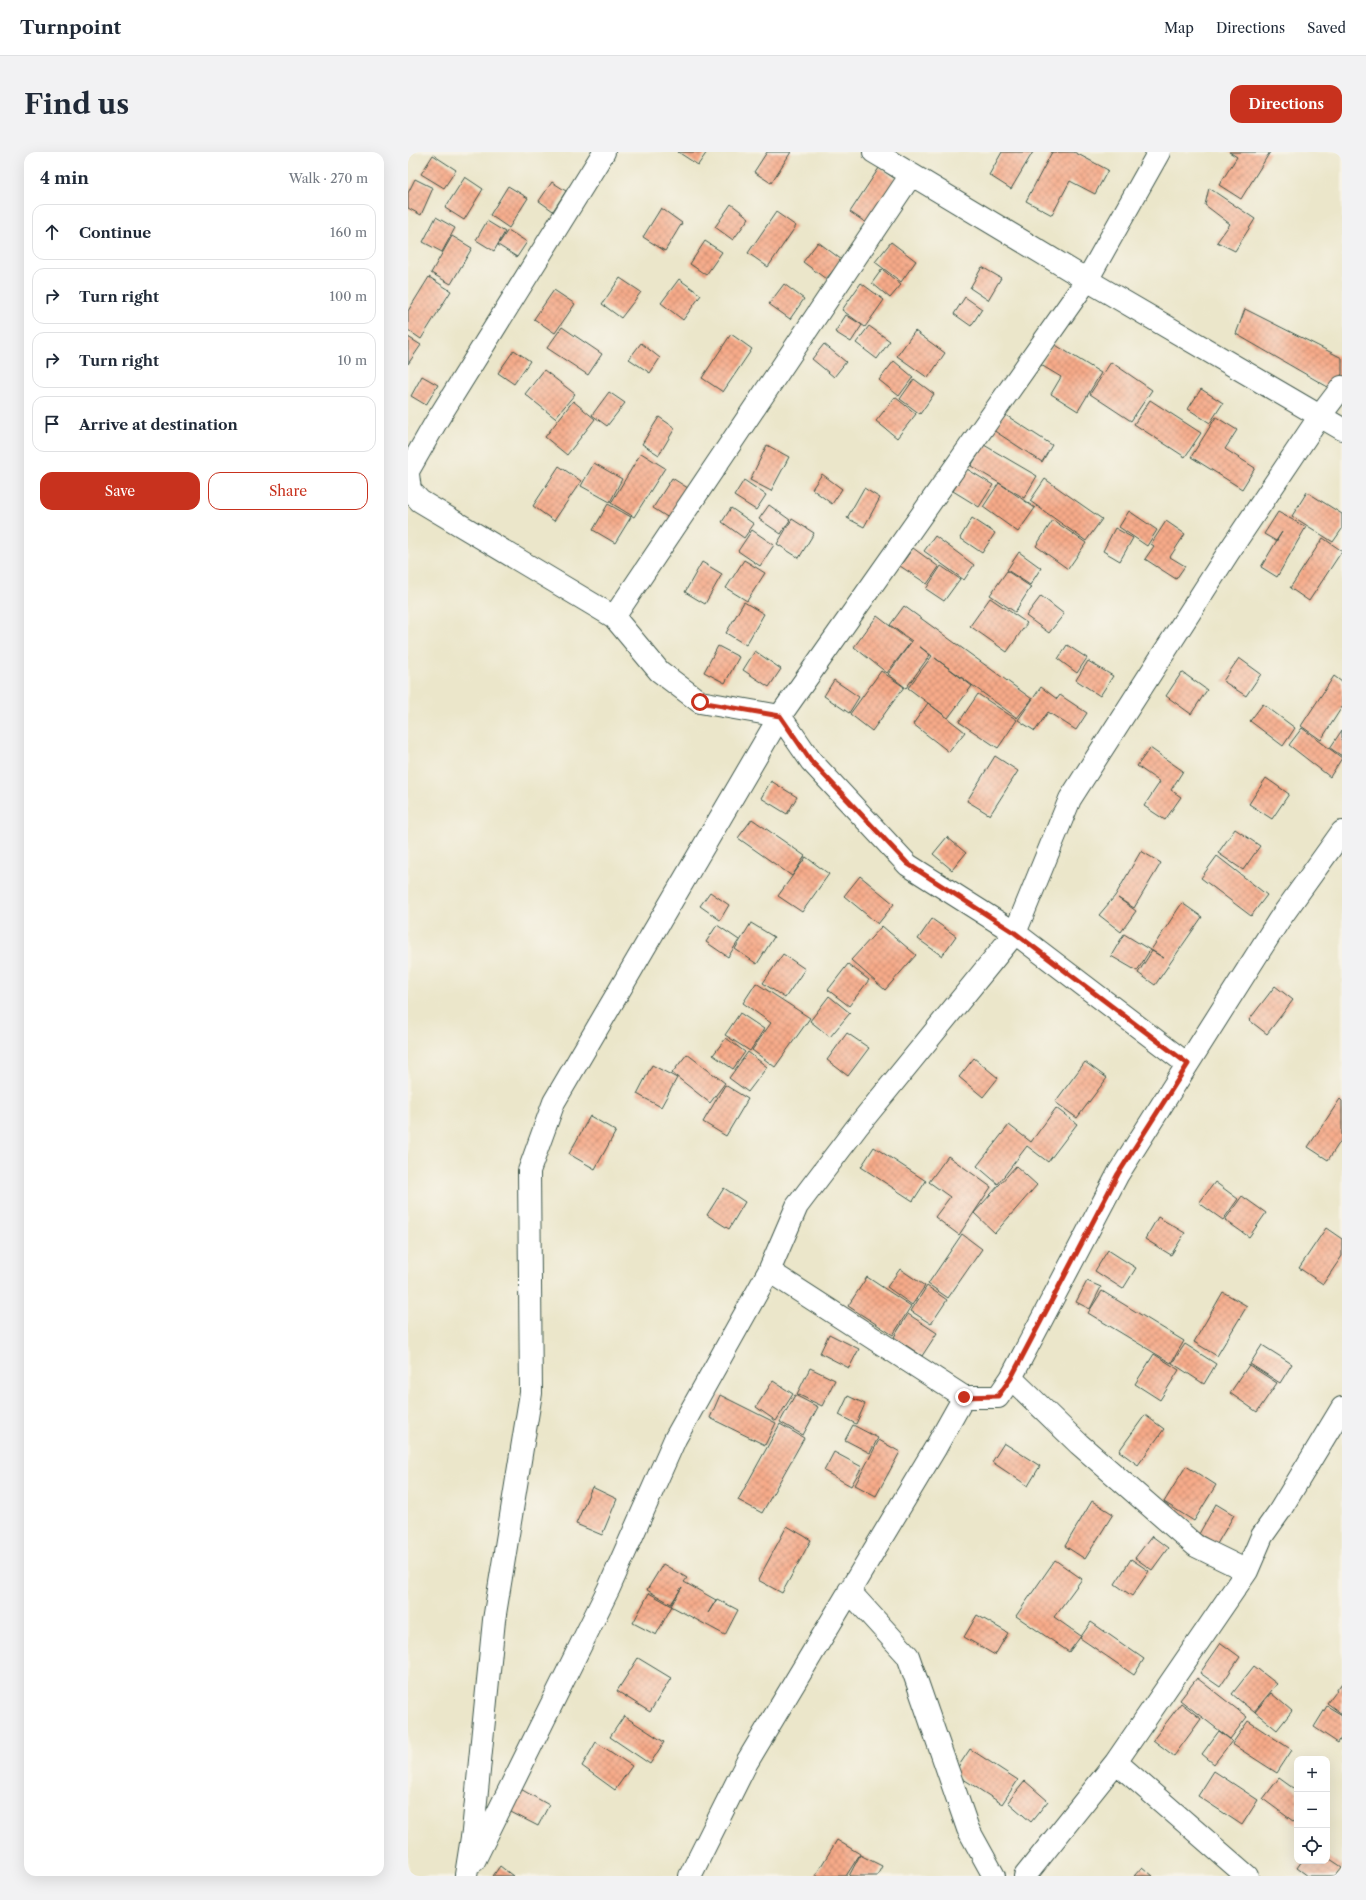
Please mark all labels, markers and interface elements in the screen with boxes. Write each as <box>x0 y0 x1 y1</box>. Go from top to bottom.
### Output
text: Turnpoint <box>20 16 121 39</box>
text: Map <box>1164 19 1194 37</box>
text: Directions <box>1216 19 1285 37</box>
text: Saved <box>1307 19 1346 37</box>
button: Directions <box>1230 85 1342 123</box>
text: Find us <box>24 87 129 121</box>
text: 4 min <box>40 168 89 188</box>
text: Walk · 270 m <box>289 170 368 186</box>
icon: ahead <box>41 221 63 243</box>
text: Continue <box>79 223 151 242</box>
text: 160 m <box>330 224 367 240</box>
icon: right <box>41 285 63 307</box>
text: Turn right <box>79 287 159 306</box>
text: 100 m <box>329 288 367 304</box>
icon: right <box>41 349 63 371</box>
text: Turn right <box>79 351 159 370</box>
text: 10 m <box>338 352 367 368</box>
icon: arrive <box>41 413 63 435</box>
text: Arrive at destination <box>79 415 238 434</box>
button: Save <box>40 472 200 510</box>
button: Share <box>208 472 368 510</box>
route start <box>691 693 709 711</box>
route end <box>955 1388 973 1406</box>
map controls <box>1294 1756 1330 1864</box>
button: + <box>1294 1756 1330 1792</box>
button: − <box>1294 1792 1330 1828</box>
button: locate <box>1294 1828 1330 1864</box>

